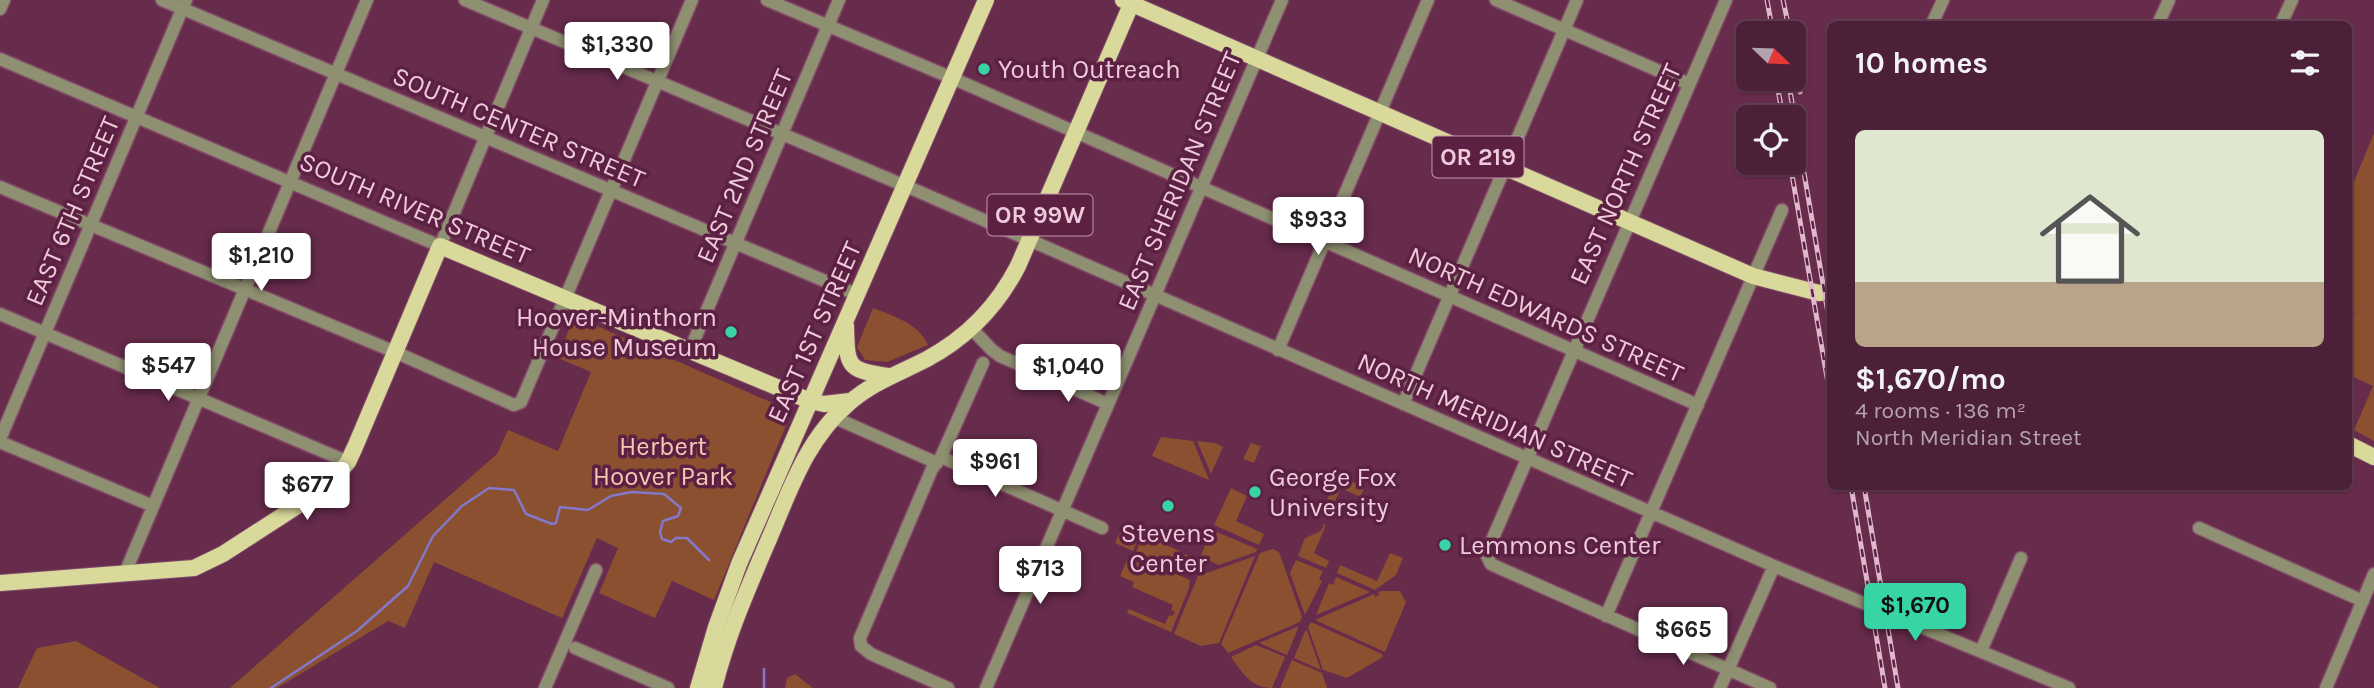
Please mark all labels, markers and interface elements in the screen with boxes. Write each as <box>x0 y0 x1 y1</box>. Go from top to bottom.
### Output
north arrow <box>1736 21 1806 91</box>
map controls <box>1736 21 1806 175</box>
pin: $1,330 <box>560 22 674 82</box>
text: $1,330 <box>580 31 654 58</box>
icon: filters <box>2286 44 2324 82</box>
text: 10 homes <box>1855 45 1988 81</box>
street label: EAST SHERIDAN STREET <box>1111 47 1248 315</box>
place label: Youth Outreach <box>998 54 1181 85</box>
street label: EAST NORTH STREET <box>1563 59 1688 289</box>
street label: SOUTH CENTER STREET <box>388 60 650 195</box>
marker: Youth Outreach <box>976 61 992 77</box>
street label: EAST 2ND STREET <box>690 65 799 268</box>
button: locate <box>1736 105 1806 175</box>
street label: EAST 6TH STREET <box>19 112 126 311</box>
road number: OR 219 <box>1432 136 1524 177</box>
street label: SOUTH RIVER STREET <box>295 146 535 271</box>
icon: home <box>2027 176 2153 302</box>
road number: OR 99W <box>988 195 1092 236</box>
pin: $933 <box>1277 198 1359 257</box>
text: $933 <box>1289 206 1347 233</box>
pin: $1,210 <box>204 233 318 293</box>
street label: EAST 1ST STREET <box>761 237 868 428</box>
street label: NORTH EDWARDS STREET <box>1403 240 1688 389</box>
text: $1,210 <box>228 242 294 269</box>
place label: Hoover-Minthorn House Museum <box>516 302 717 363</box>
marker: Hoover-Minthorn House Museum <box>723 324 739 340</box>
pin: $547 <box>127 344 209 403</box>
pin: $1,040 <box>1011 344 1125 404</box>
street label: NORTH MERIDIAN STREET <box>1353 346 1637 495</box>
text: $547 <box>141 352 195 379</box>
text: $1,040 <box>1032 353 1104 380</box>
text: $1,670/mo <box>1855 361 2006 397</box>
text: 4 rooms · 136 m² <box>1855 397 2026 424</box>
text: North Meridian Street <box>1855 424 2082 451</box>
park label: Herbert Hoover Park <box>593 431 733 492</box>
pin: $961 <box>954 440 1036 499</box>
text: $961 <box>969 448 1021 475</box>
pin: $677 <box>266 462 348 522</box>
place label: George Fox University <box>1269 462 1397 523</box>
text: $677 <box>281 471 333 498</box>
marker: George Fox University <box>1247 484 1263 500</box>
marker: Stevens Center <box>1160 498 1176 514</box>
place label: Stevens Center <box>1121 518 1215 579</box>
place label: Lemmons Center <box>1459 530 1661 561</box>
marker: Lemmons Center <box>1437 537 1453 553</box>
pin: $713 <box>999 546 1081 606</box>
text: $713 <box>1015 555 1065 582</box>
pin: $1,670 <box>1858 584 1972 643</box>
text: $1,670 <box>1880 592 1950 619</box>
pin: $665 <box>1642 608 1724 667</box>
text: $665 <box>1654 616 1712 643</box>

